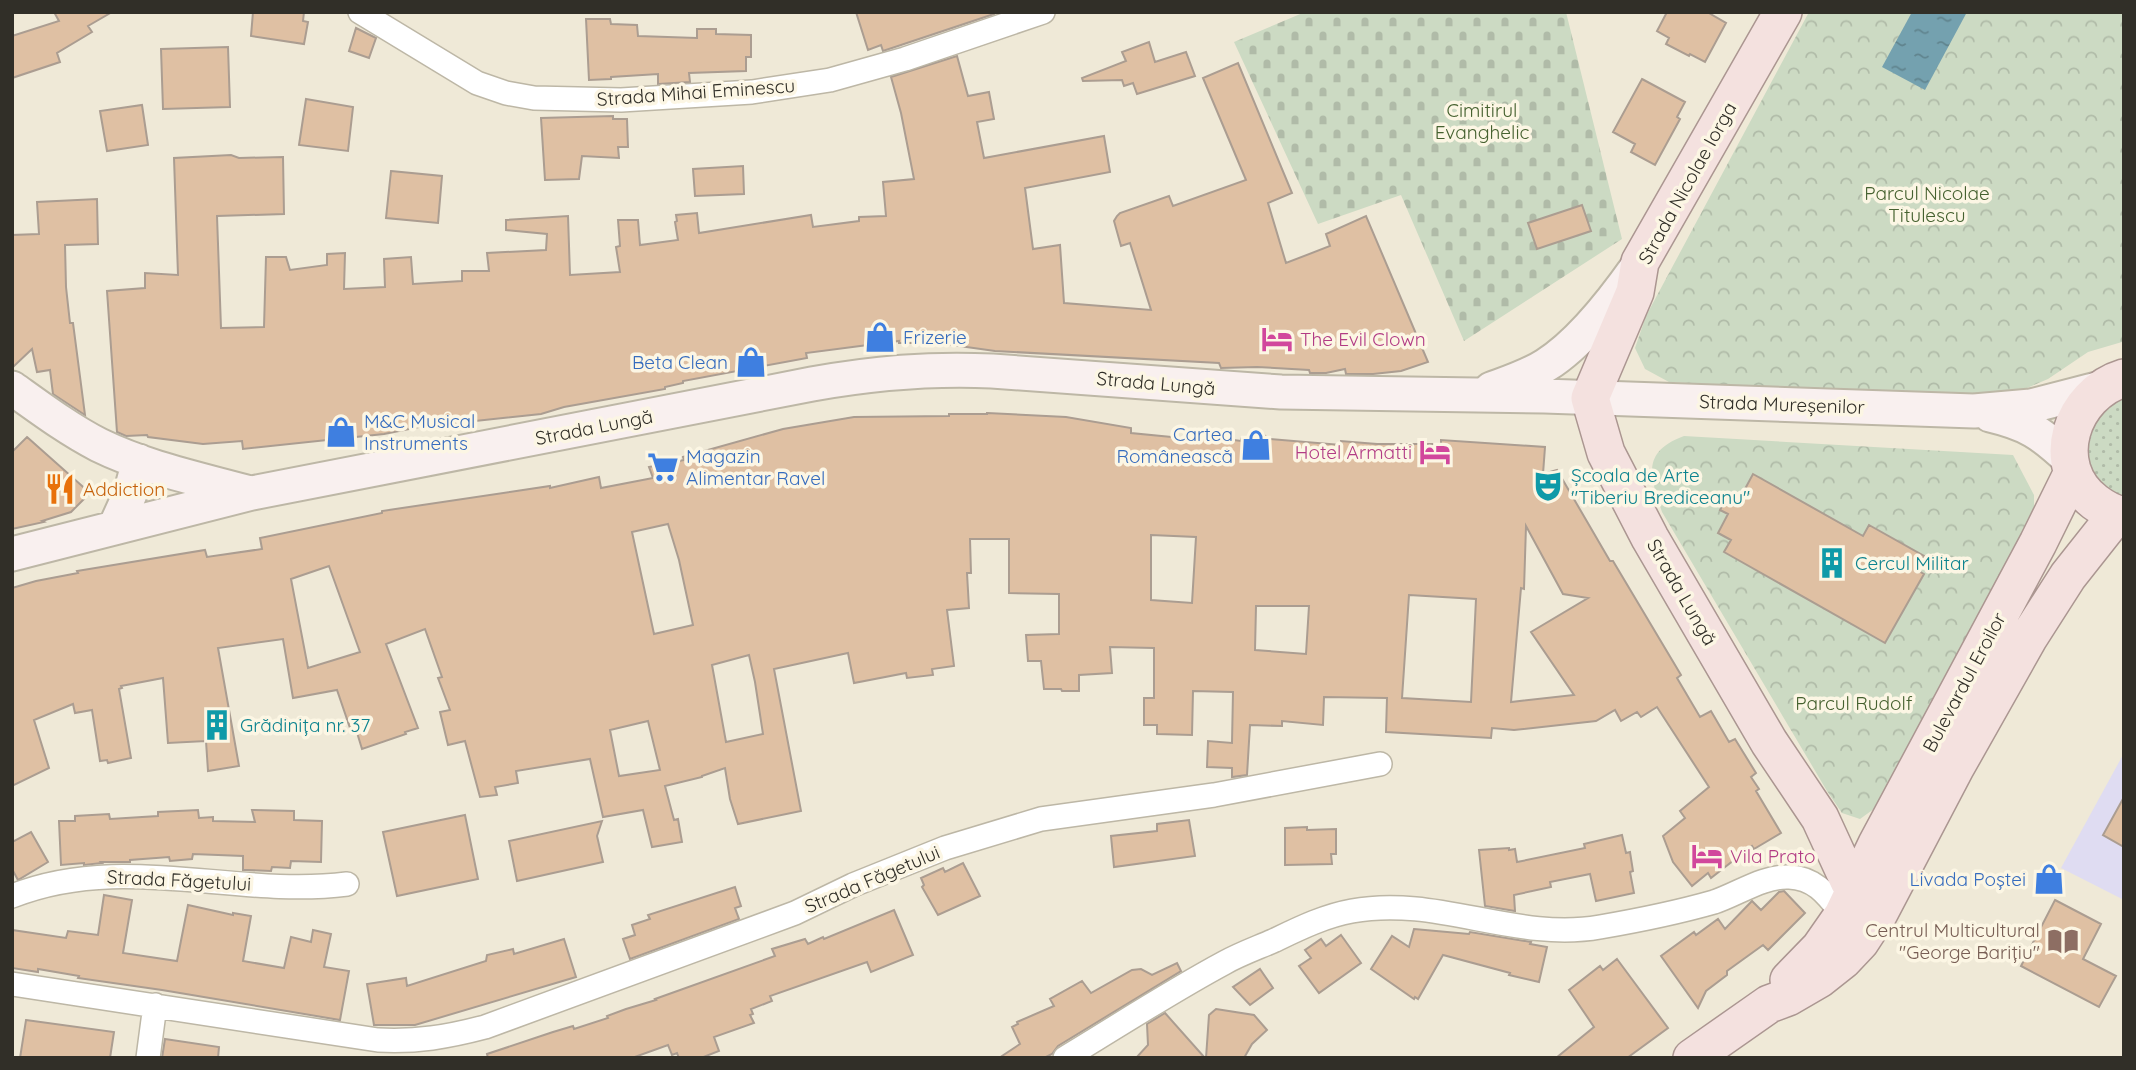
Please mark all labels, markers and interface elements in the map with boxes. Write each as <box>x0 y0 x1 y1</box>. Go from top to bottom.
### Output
street label: Strada Mihai Eminescu <box>596 73 796 111</box>
park label: Cimitirul Evanghelic <box>1435 98 1529 144</box>
street label: Strada Nicolae Iorga <box>1633 98 1741 268</box>
park label: Parcul Nicolae Titulescu <box>1864 181 1990 227</box>
shop icon: Frizerie <box>863 320 897 354</box>
hotel icon: The Evil Clown <box>1260 322 1294 356</box>
place label: Frizerie <box>903 325 967 349</box>
place label: The Evil Clown <box>1300 327 1426 351</box>
shop icon: Beta Clean <box>734 345 768 379</box>
place label: Beta Clean <box>632 350 728 374</box>
street label: Strada Lungă <box>1096 366 1216 400</box>
street label: Strada Mureșenilor <box>1699 389 1866 419</box>
street label: Strada Lungă <box>533 404 655 450</box>
place label: M&C Musical Instruments <box>364 409 475 455</box>
shop icon: M&C Musical Instruments <box>324 415 358 449</box>
place label: Cartea Românească <box>1116 422 1233 468</box>
shop icon: Cartea Românească <box>1239 428 1273 462</box>
hotel icon: Hotel Armatti <box>1418 435 1452 469</box>
place label: Hotel Armatti <box>1295 440 1412 464</box>
place label: Magazin Alimentar Ravel <box>686 444 825 490</box>
supermarket icon: Magazin Alimentar Ravel <box>646 450 680 484</box>
place label: Școala de Arte "Tiberiu Brediceanu" <box>1571 463 1750 509</box>
theatre icon: Școala de Arte "Tiberiu Brediceanu" <box>1531 469 1565 503</box>
restaurant icon: Addiction <box>43 472 77 506</box>
place label: Addiction <box>83 477 165 501</box>
street label: Strada Lungă <box>1642 534 1722 650</box>
building icon: Cercul Militar <box>1815 546 1849 580</box>
place label: Cercul Militar <box>1855 551 1969 575</box>
street label: Bulevardul Eroilor <box>1917 607 2011 756</box>
park label: Parcul Rudolf <box>1795 691 1913 715</box>
building icon: Grădinița nr. 37 <box>200 708 234 742</box>
place label: Grădinița nr. 37 <box>240 713 370 737</box>
hotel icon: Vila Prato <box>1690 839 1724 873</box>
street label: Strada Făgetului <box>801 840 943 918</box>
place label: Vila Prato <box>1730 844 1816 868</box>
shop icon: Livada Poștei <box>2032 862 2066 896</box>
street label: Strada Făgetului <box>106 864 252 896</box>
place label: Livada Poștei <box>1909 867 2026 891</box>
place label: Centrul Multicultural "George Barițiu" <box>1865 918 2040 964</box>
library icon: Centrul Multicultural "George Barițiu" <box>2046 924 2080 958</box>

